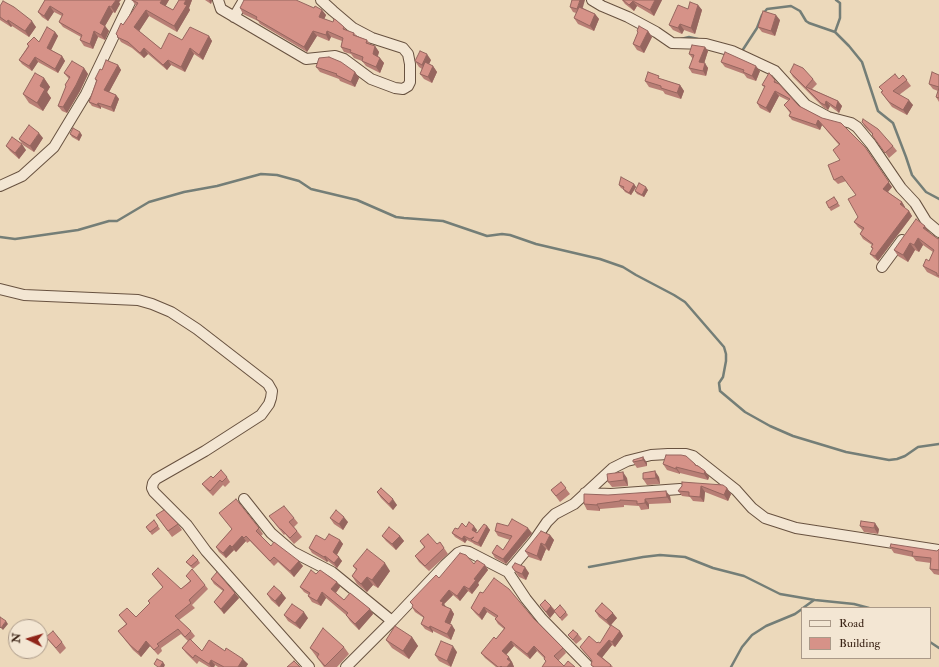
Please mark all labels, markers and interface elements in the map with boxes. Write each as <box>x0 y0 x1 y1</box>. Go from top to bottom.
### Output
legend <box>801 607 931 659</box>
text: Road <box>839 616 864 631</box>
north arrow <box>8 619 48 659</box>
text: N <box>10 633 23 643</box>
text: Building <box>839 636 880 651</box>

